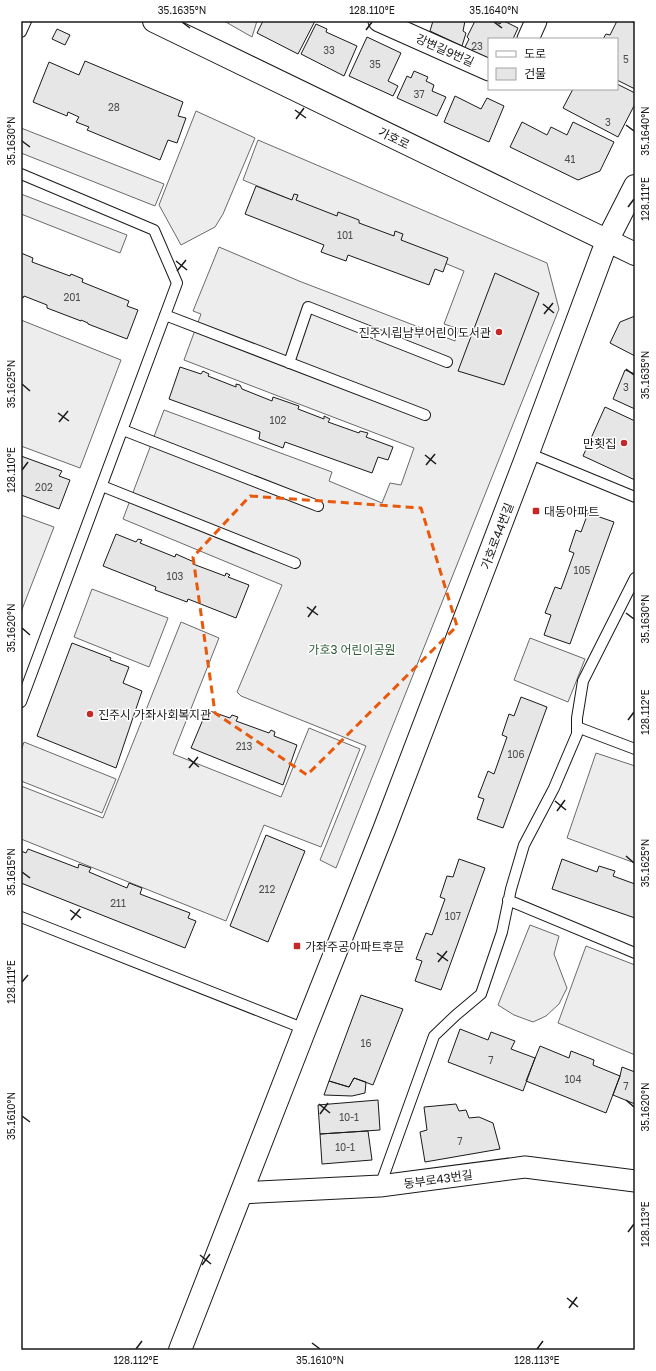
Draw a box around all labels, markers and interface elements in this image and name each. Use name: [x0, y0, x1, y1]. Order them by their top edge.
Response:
text: 35.1635°N: [158, 4, 206, 16]
text: 128.110°E: [349, 4, 395, 16]
text: 35.1640°N: [469, 4, 519, 16]
street label: 강변길9번길: [413, 30, 477, 70]
legend: [488, 38, 618, 90]
house number: 23: [471, 40, 483, 52]
house number: 33: [323, 44, 335, 56]
text: 도로: [524, 46, 546, 61]
house number: 5: [623, 53, 629, 65]
house number: 35: [369, 58, 381, 70]
text: 건물: [524, 66, 546, 81]
house number: 37: [413, 88, 425, 100]
house number: 28: [108, 101, 120, 113]
text: 35.1640°N: [639, 106, 651, 156]
text: 35.1630°N: [5, 116, 17, 166]
house number: 3: [605, 116, 611, 128]
street label: 가호로: [376, 124, 412, 152]
house number: 41: [565, 153, 576, 165]
text: 128.111°E: [639, 177, 651, 221]
house number: 101: [337, 229, 353, 241]
house number: 201: [64, 291, 81, 303]
place label: 진주시립남부어린이도서관: [359, 325, 491, 340]
marker: 진주시립남부어린이도서관: [494, 327, 504, 337]
text: 35.1635°N: [639, 351, 651, 399]
text: 35.1625°N: [5, 360, 17, 408]
house number: 3: [623, 381, 629, 393]
house number: 102: [270, 414, 287, 426]
place label: 만횟집: [583, 436, 616, 451]
marker: 만횟집: [619, 438, 629, 448]
text: 128.110°E: [5, 447, 17, 493]
house number: 202: [35, 481, 53, 493]
street label: 가호로44번길: [477, 501, 517, 571]
place label: 대동아파트: [544, 504, 599, 519]
marker: 대동아파트: [531, 506, 541, 516]
house number: 105: [574, 564, 591, 576]
house number: 103: [167, 570, 184, 582]
text: 35.1630°N: [639, 594, 651, 644]
text: 35.1620°N: [5, 603, 17, 653]
park label: 가호3 어린이공원: [308, 642, 396, 657]
text: 128.112°E: [639, 689, 651, 735]
place label: 진주시 가좌사회복지관: [98, 707, 211, 722]
marker: 진주시 가좌사회복지관: [85, 709, 95, 719]
house number: 213: [236, 740, 252, 752]
house number: 106: [507, 748, 525, 760]
text: 35.1625°N: [639, 839, 651, 887]
text: 35.1615°N: [5, 848, 17, 896]
house number: 212: [259, 883, 275, 895]
house number: 211: [110, 897, 126, 909]
house number: 107: [445, 910, 461, 922]
place label: 가좌주공아파트후문: [305, 939, 404, 954]
marker: 가좌주공아파트후문: [292, 941, 302, 951]
text: 128.111°E: [5, 960, 17, 1004]
house number: 16: [361, 1037, 371, 1049]
house number: 7: [488, 1054, 494, 1066]
house number: 104: [564, 1073, 582, 1085]
house number: 7: [623, 1080, 629, 1092]
text: 35.1620°N: [639, 1082, 651, 1132]
text: 35.1610°N: [5, 1092, 17, 1140]
house number: 10-1: [339, 1111, 359, 1123]
house number: 7: [457, 1135, 463, 1147]
house number: 10-1: [335, 1141, 355, 1153]
street label: 동부로43번길: [403, 1167, 473, 1191]
text: 128.113°E: [639, 1201, 651, 1247]
text: 128.112°E: [113, 1354, 159, 1366]
text: 35.1610°N: [296, 1354, 344, 1366]
text: 128.113°E: [514, 1354, 560, 1366]

